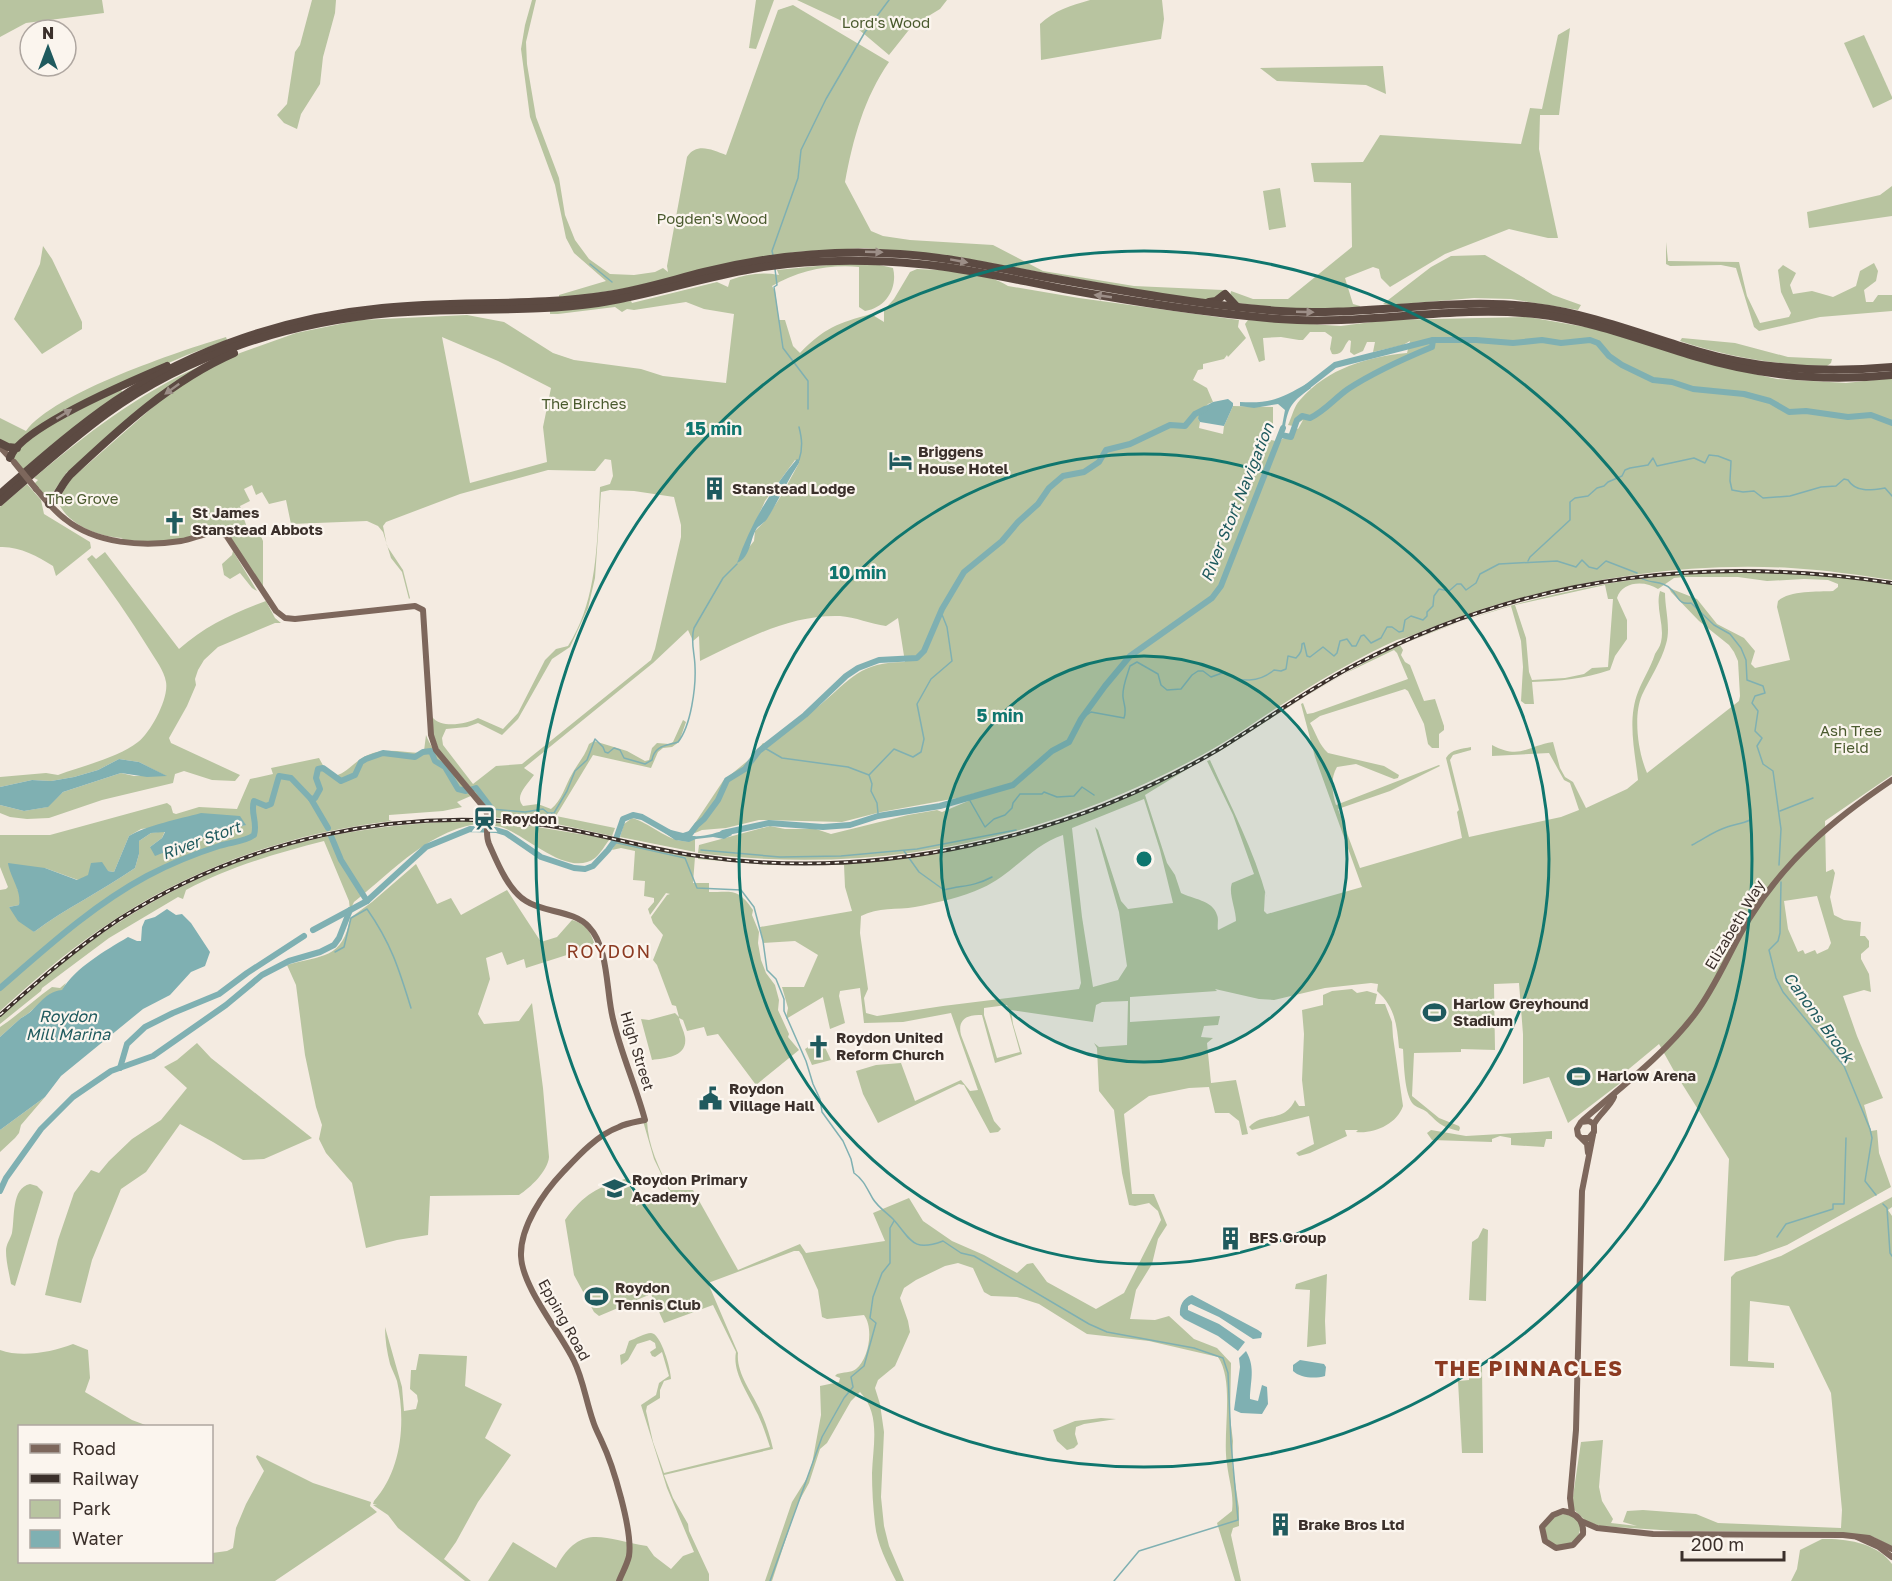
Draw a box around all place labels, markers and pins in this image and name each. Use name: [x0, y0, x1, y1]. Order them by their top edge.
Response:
place label: Briggens House Hotel: [918, 442, 1009, 477]
hotel icon: Briggens House Hotel: [887, 448, 913, 474]
building icon: Stanstead Lodge: [701, 476, 727, 502]
place label: Stanstead Lodge: [732, 479, 856, 497]
place label: St James Stanstead Abbots: [192, 503, 323, 538]
church icon: St James Stanstead Abbots: [161, 509, 187, 535]
station icon: Roydon: [471, 806, 497, 832]
place label: Roydon: [502, 809, 557, 827]
centre of rings: [1134, 849, 1154, 869]
place label: Harlow Greyhound Stadium: [1453, 994, 1589, 1029]
sports icon: Harlow Greyhound Stadium: [1422, 1000, 1448, 1026]
place label: Roydon United Reform Church: [836, 1028, 944, 1063]
church icon: Roydon United Reform Church: [805, 1034, 831, 1060]
sports icon: Harlow Arena: [1566, 1063, 1592, 1089]
place label: Harlow Arena: [1597, 1066, 1696, 1084]
place label: Roydon Village Hall: [729, 1079, 815, 1114]
public building icon: Roydon Village Hall: [698, 1085, 724, 1111]
place label: Roydon Primary Academy: [632, 1170, 748, 1205]
school or university icon: Roydon Primary Academy: [601, 1176, 627, 1202]
building icon: BFS Group: [1218, 1225, 1244, 1251]
place label: BFS Group: [1249, 1228, 1326, 1246]
place label: Roydon Tennis Club: [615, 1278, 701, 1313]
sports icon: Roydon Tennis Club: [584, 1284, 610, 1310]
building icon: Brake Bros Ltd: [1267, 1512, 1293, 1538]
place label: Brake Bros Ltd: [1298, 1515, 1405, 1533]

